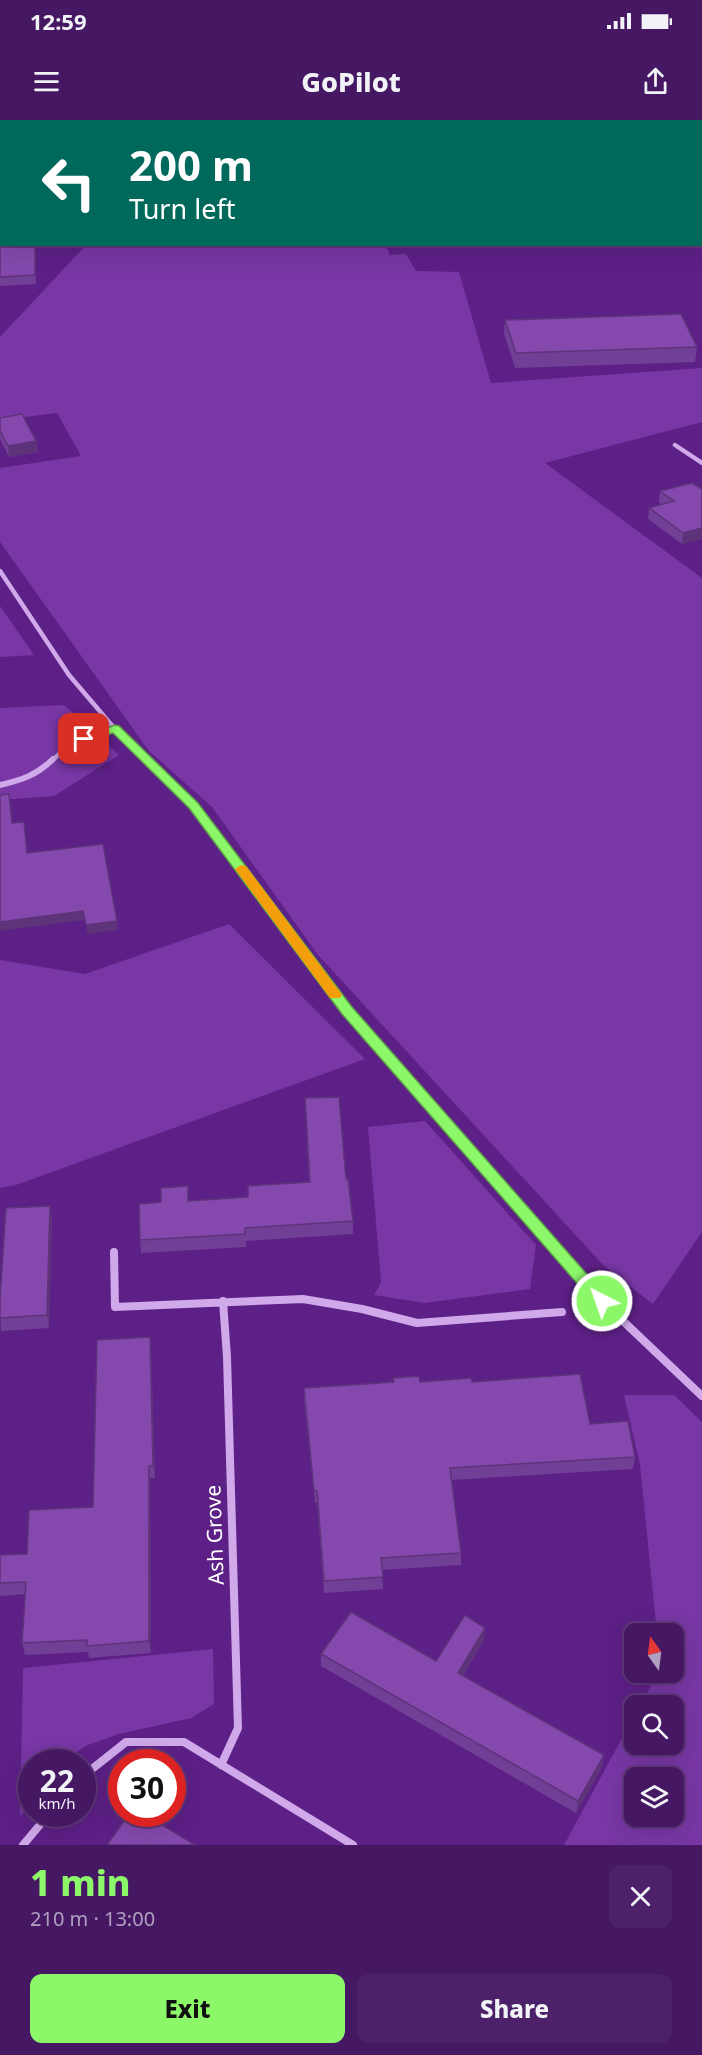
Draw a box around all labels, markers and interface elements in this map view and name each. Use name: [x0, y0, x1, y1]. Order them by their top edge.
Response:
text: 12:59: [30, 6, 87, 36]
text: GoPilot: [301, 63, 401, 100]
icon: menu: [30, 65, 63, 98]
icon: share: [639, 65, 672, 98]
text: 200 m: [129, 136, 253, 193]
icon: left: [30, 144, 108, 222]
text: Turn left: [129, 190, 235, 227]
pin: [58, 713, 109, 764]
icon: arrive: [67, 722, 100, 755]
position arrow: [570, 1269, 634, 1333]
street label: Ash Grove: [198, 1484, 230, 1586]
north arrow: [624, 1623, 684, 1683]
map controls: [624, 1623, 684, 1827]
button: search: [624, 1695, 684, 1755]
speed limit sign: 30: [108, 1749, 186, 1827]
text: 22: [40, 1760, 74, 1801]
button: layers: [624, 1767, 684, 1827]
text: km/h: [39, 1793, 75, 1813]
text: 1 min: [30, 1858, 131, 1907]
button: close: [609, 1865, 672, 1928]
text: 210 m · 13:00: [30, 1905, 155, 1932]
button: Exit: [30, 1974, 345, 2043]
button: Share: [357, 1974, 672, 2043]

